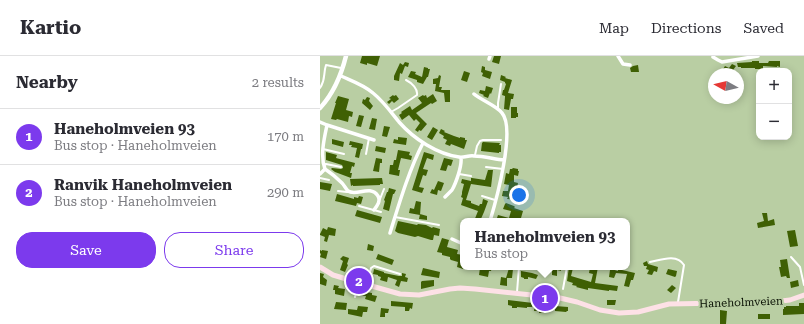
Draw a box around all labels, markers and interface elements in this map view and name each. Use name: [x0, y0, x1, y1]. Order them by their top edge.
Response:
text: Kartio: [20, 16, 81, 39]
text: Map: [599, 20, 629, 36]
text: Directions: [651, 20, 721, 36]
text: Saved: [743, 20, 784, 36]
north arrow: [708, 68, 744, 104]
map controls: [756, 68, 792, 140]
button: +: [756, 68, 792, 104]
text: Nearby: [16, 72, 78, 92]
text: 2 results: [252, 75, 304, 90]
button: −: [756, 104, 792, 140]
text: Haneholmveien 93: [54, 120, 195, 138]
text: 1: [25, 129, 33, 144]
text: 170 m: [267, 129, 304, 144]
text: Bus stop · Haneholmveien: [54, 138, 217, 153]
text: Ranvik Haneholmveien: [54, 176, 232, 194]
text: 2: [25, 185, 33, 200]
text: 290 m: [267, 185, 304, 200]
your location: [509, 185, 529, 205]
text: Bus stop · Haneholmveien: [54, 194, 217, 209]
popup: [460, 218, 630, 270]
text: Haneholmveien 93: [475, 228, 615, 246]
button: Save: [16, 232, 156, 268]
button: Share: [164, 232, 304, 268]
text: Bus stop: [475, 246, 528, 261]
pin: 2: [346, 266, 372, 296]
pin: 1: [532, 283, 558, 313]
street label: Haneholmveien: [699, 295, 783, 310]

